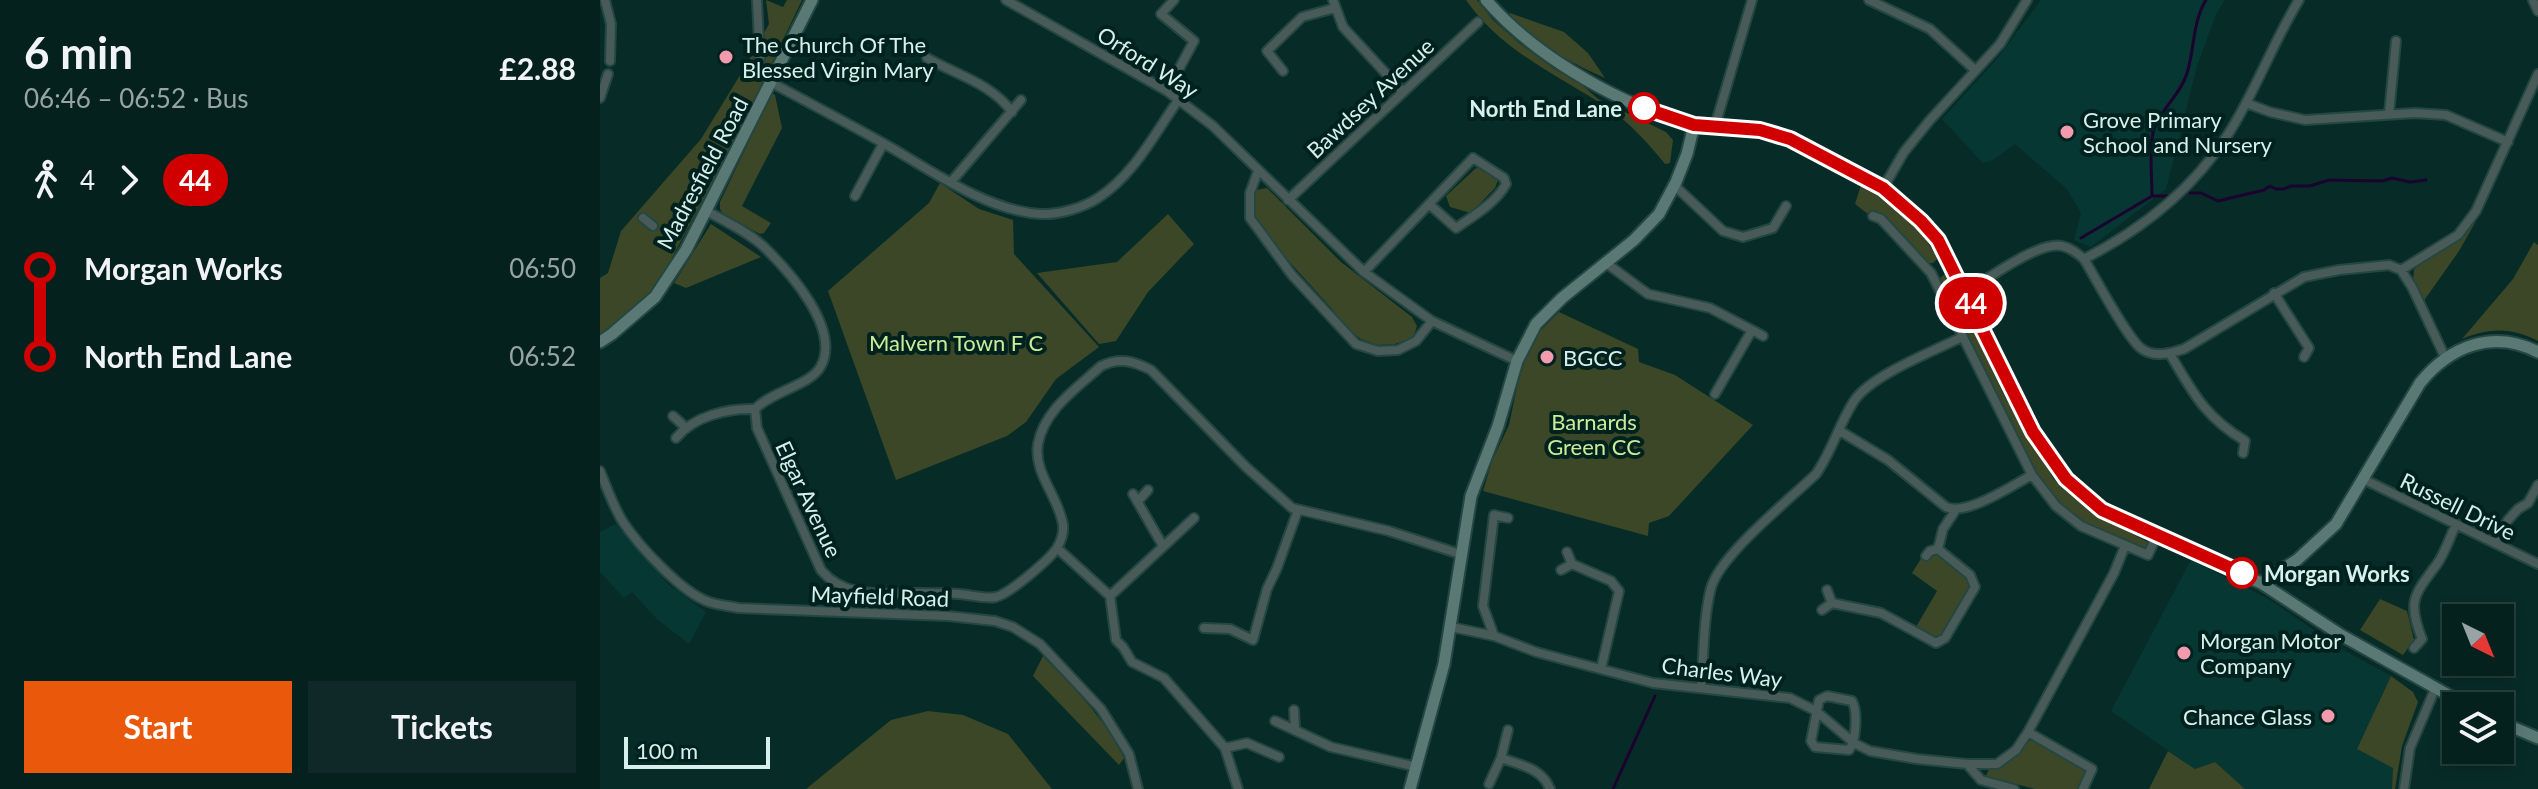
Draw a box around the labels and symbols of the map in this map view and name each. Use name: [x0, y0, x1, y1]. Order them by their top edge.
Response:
street label: Orford Way: [1093, 20, 1204, 104]
place label: The Church Of The Blessed Virgin Mary: [742, 31, 934, 83]
street label: Bawdsey Avenue: [1301, 32, 1439, 164]
marker: The Church Of The Blessed Virgin Mary: [717, 48, 735, 66]
street label: Madresfield Road: [651, 92, 753, 254]
marker: North End Lane: [1629, 93, 1659, 123]
place label: North End Lane: [1469, 95, 1622, 122]
place label: Grove Primary School and Nursery: [2083, 106, 2273, 158]
marker: Grove Primary School and Nursery: [2058, 123, 2076, 141]
line badge: 44: [1935, 277, 2007, 329]
park label: Malvern Town F C: [869, 329, 1043, 356]
place label: BGCC: [1563, 344, 1623, 371]
marker: BGCC: [1538, 348, 1556, 366]
park label: Barnards Green CC: [1547, 408, 1641, 460]
street label: Elgar Avenue: [770, 436, 848, 562]
street label: Russell Drive: [2396, 467, 2520, 545]
marker: Morgan Works: [2227, 558, 2257, 588]
place label: Morgan Works: [2264, 560, 2410, 587]
street label: Mayfield Road: [810, 580, 950, 612]
north arrow: [2442, 604, 2514, 676]
place label: Morgan Motor Company: [2200, 627, 2341, 679]
marker: Morgan Motor Company: [2175, 644, 2193, 662]
street label: Charles Way: [1660, 651, 1784, 693]
place label: Chance Glass: [2183, 703, 2312, 730]
marker: Chance Glass: [2319, 707, 2337, 725]
scale bar: [624, 733, 770, 769]

